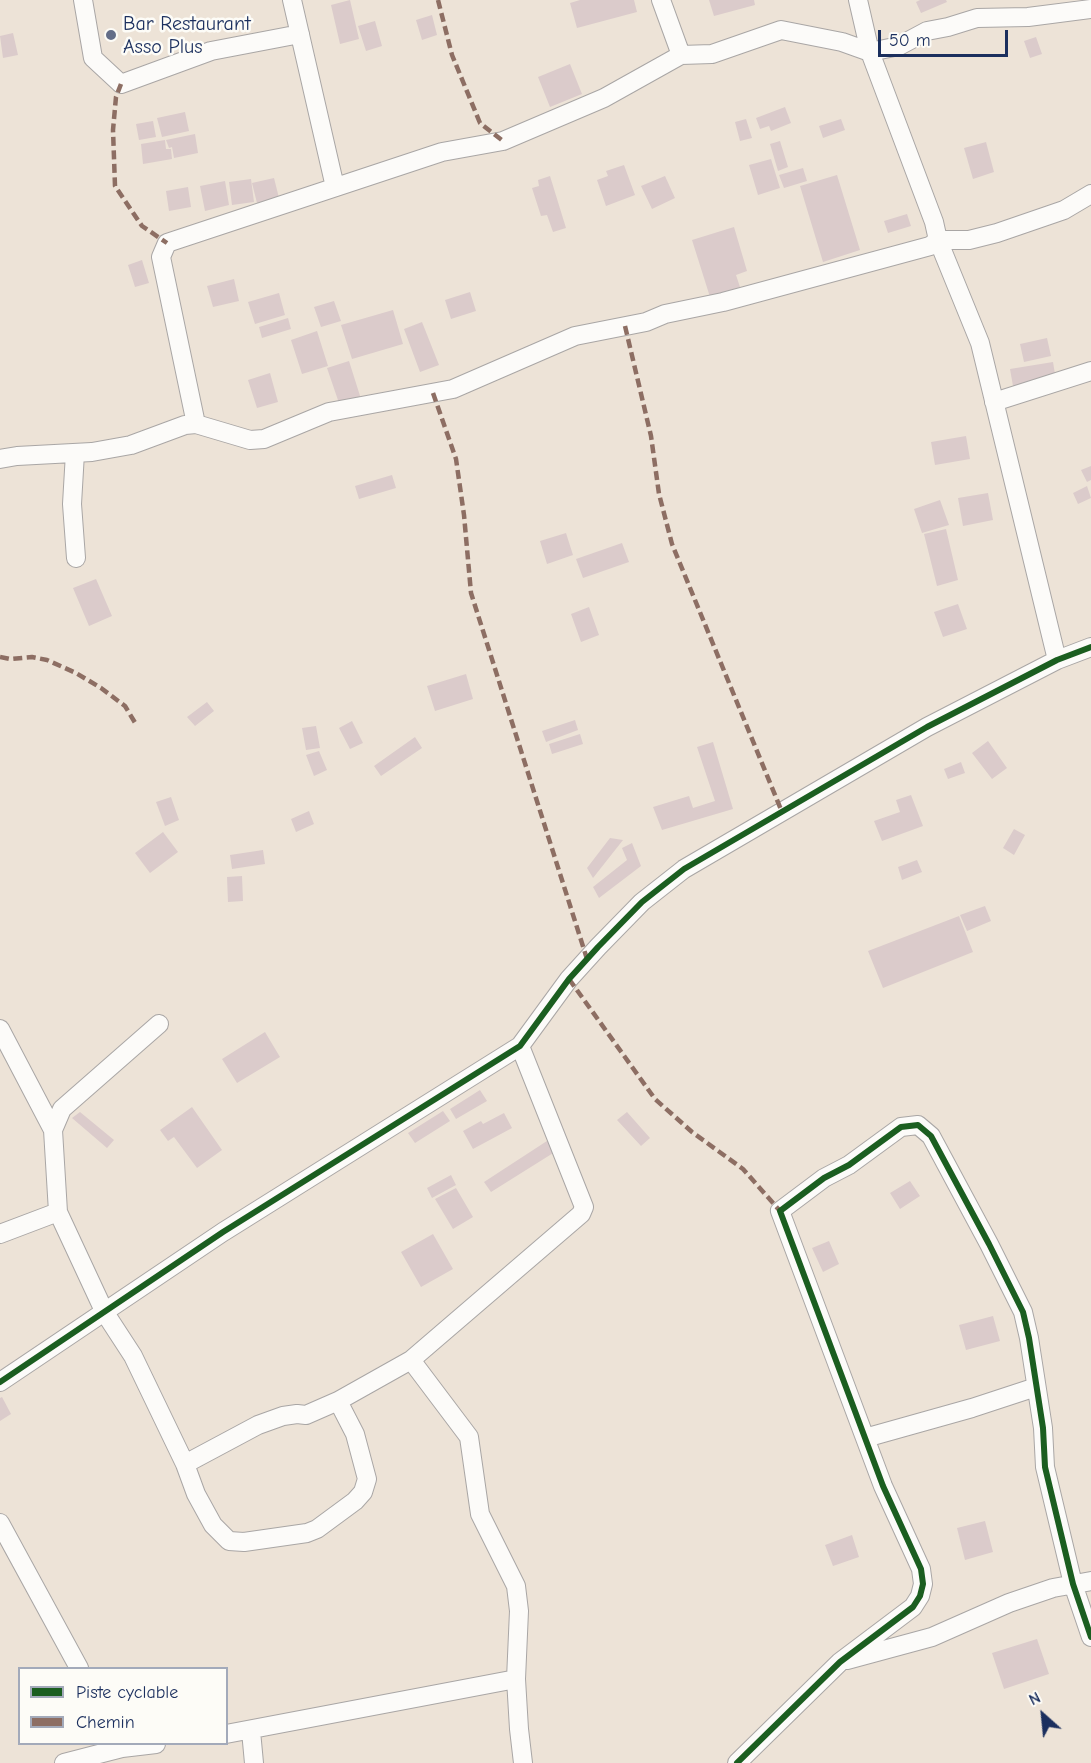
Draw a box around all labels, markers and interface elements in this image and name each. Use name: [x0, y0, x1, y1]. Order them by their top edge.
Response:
place label: Bar Restaurant Asso Plus: [123, 12, 251, 59]
scale bar: [881, 18, 1012, 56]
marker: Bar Restaurant Asso Plus: [104, 28, 118, 42]
text: 50 m: [889, 30, 931, 51]
legend: [18, 1667, 228, 1745]
text: Piste cyclable: [76, 1682, 178, 1703]
north arrow: [1013, 1685, 1073, 1745]
text: N: [1026, 1689, 1044, 1709]
text: Chemin: [76, 1712, 135, 1733]

